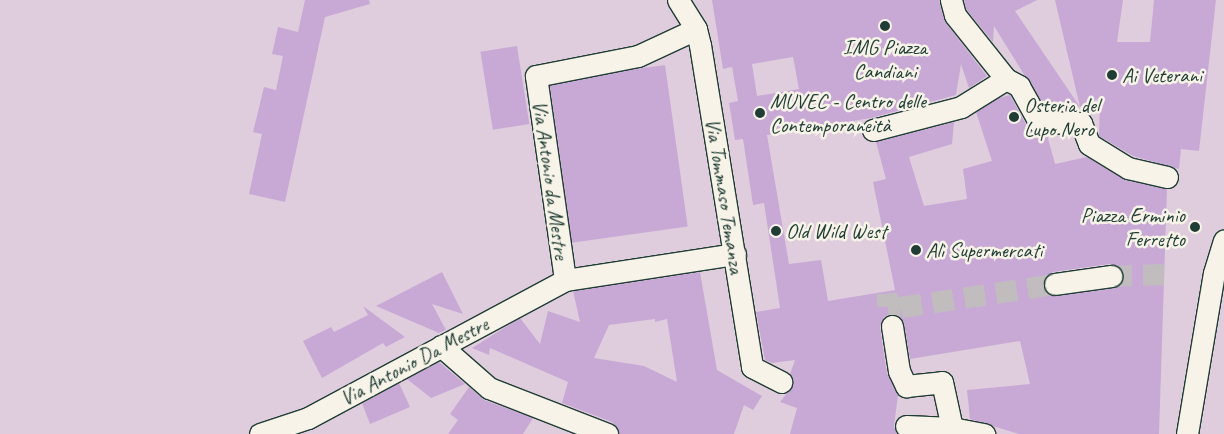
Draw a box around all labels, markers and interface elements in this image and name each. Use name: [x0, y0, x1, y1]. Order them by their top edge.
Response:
marker: IMG Piazza Candiani: [879, 20, 891, 32]
place label: IMG Piazza Candiani: [843, 34, 927, 84]
place label: Ai Veterani: [1122, 62, 1201, 88]
marker: Ai Veterani: [1106, 69, 1118, 81]
place label: MUVEC - Centro delle Contemporaneità: [770, 88, 926, 138]
place label: Osteria del Lupo Nero: [1024, 92, 1099, 142]
street label: Via Antonio da Mestre: [527, 99, 575, 261]
marker: MUVEC - Centro delle Contemporaneità: [754, 107, 766, 119]
marker: Osteria del Lupo Nero: [1008, 111, 1020, 123]
street label: Via Tommaso Temanza: [700, 118, 750, 274]
place label: Piazza Erminio Ferretto: [1080, 202, 1185, 252]
place label: Old Wild West: [786, 218, 887, 244]
marker: Piazza Erminio Ferretto: [1189, 221, 1201, 233]
marker: Old Wild West: [770, 225, 782, 237]
place label: Alì Supermercati: [926, 237, 1043, 263]
marker: Alì Supermercati: [910, 244, 922, 256]
street label: Via Antonio Da Mestre: [335, 311, 493, 411]

